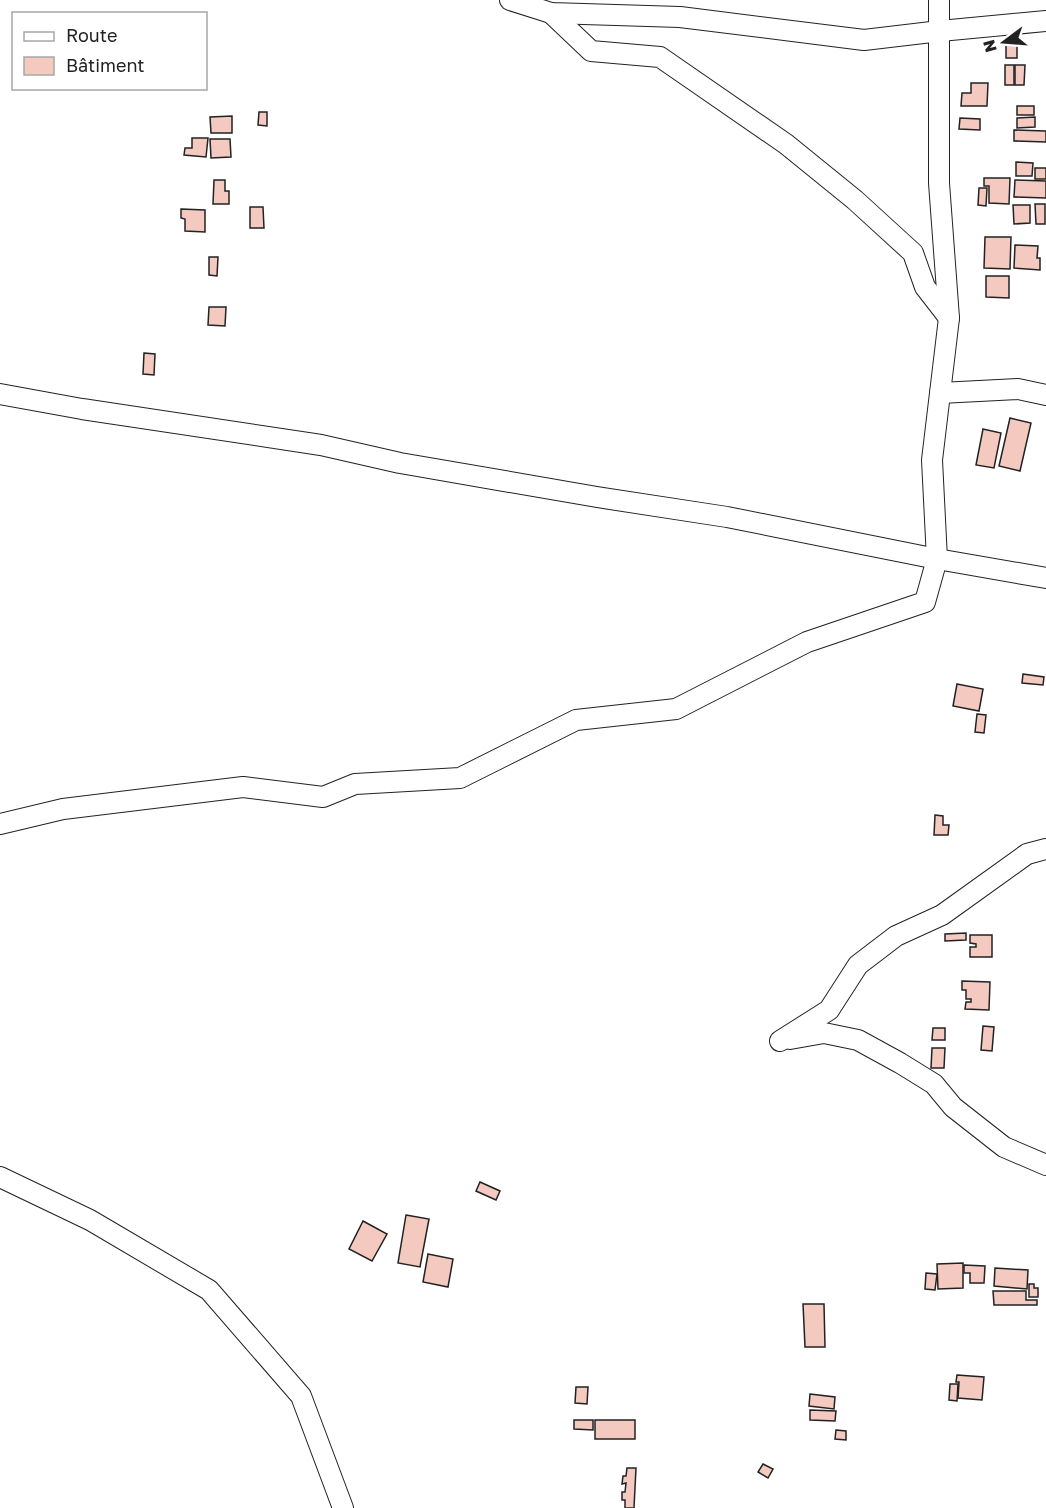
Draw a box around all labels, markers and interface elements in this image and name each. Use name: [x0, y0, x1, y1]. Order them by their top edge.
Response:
legend: [12, 12, 207, 90]
north arrow: [974, 12, 1034, 72]
text: Route: [66, 24, 117, 46]
text: N: [978, 38, 1001, 55]
text: Bâtiment: [66, 54, 145, 76]

